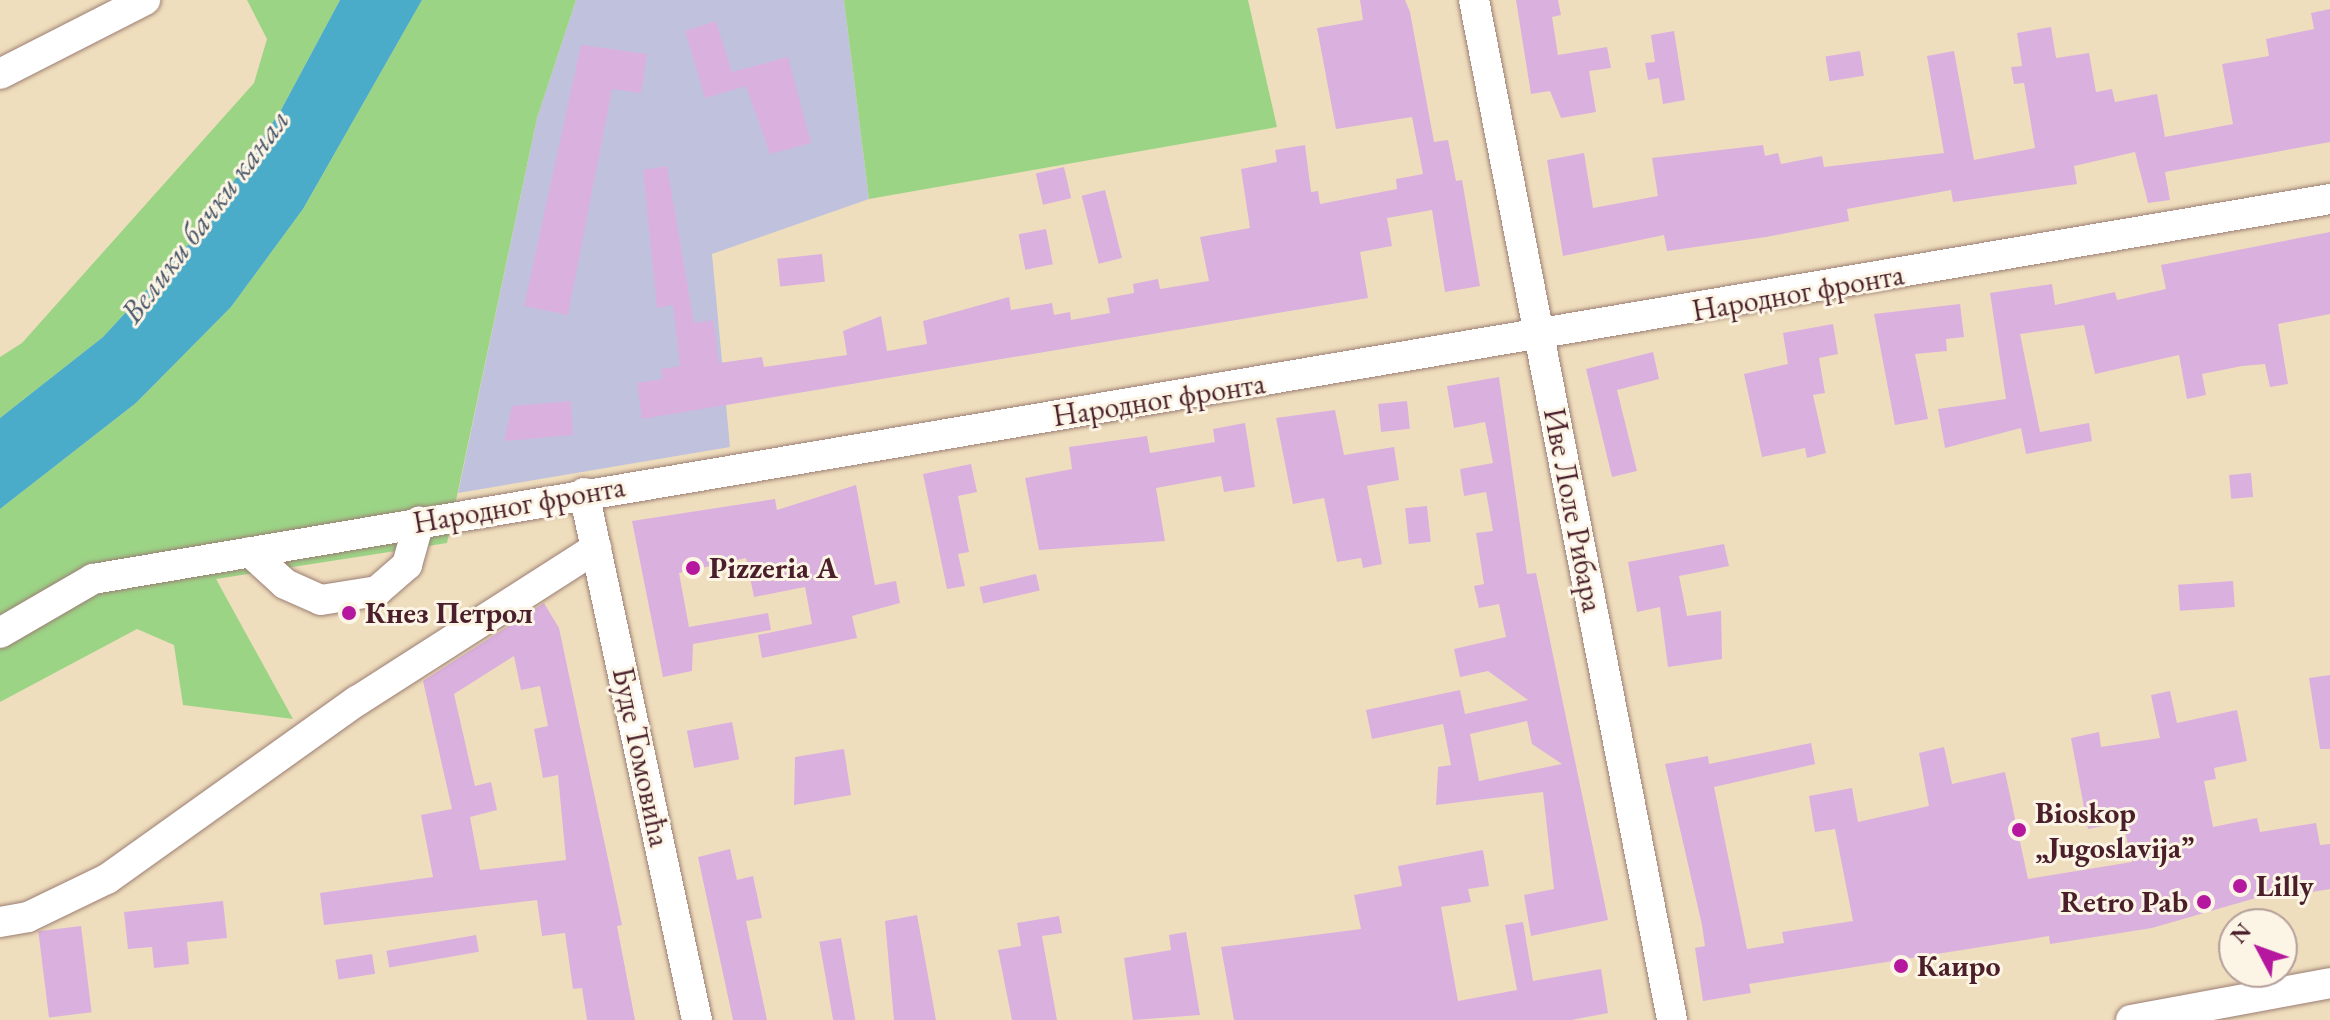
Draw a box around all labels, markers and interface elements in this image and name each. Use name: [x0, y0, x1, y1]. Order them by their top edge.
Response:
water label: Велики бачки канал: [112, 102, 298, 330]
street label: Народног фронта: [1689, 257, 1907, 329]
street label: Народног фронта: [1050, 365, 1268, 435]
street label: Иве Лоле Рибара: [1536, 405, 1610, 615]
street label: Народног фронта: [410, 469, 628, 541]
place label: Pizzeria A: [709, 550, 838, 586]
marker: Pizzeria A: [684, 559, 702, 577]
place label: Кнез Петрол: [365, 595, 533, 631]
marker: Кнез Петрол: [340, 604, 358, 622]
street label: Буде Томовића: [604, 664, 678, 850]
place label: Bioskop „Jugoslavija”: [2035, 795, 2194, 866]
marker: Bioskop „Jugoslavija”: [2010, 821, 2028, 839]
place label: Lilly: [2256, 868, 2314, 904]
marker: Lilly: [2231, 877, 2249, 895]
place label: Retro Pab: [2060, 884, 2188, 920]
marker: Retro Pab: [2195, 893, 2213, 911]
north arrow: [2218, 908, 2298, 988]
text: N: [2224, 917, 2258, 949]
place label: Каиро: [1917, 948, 2000, 984]
marker: Каиро: [1892, 957, 1910, 975]

